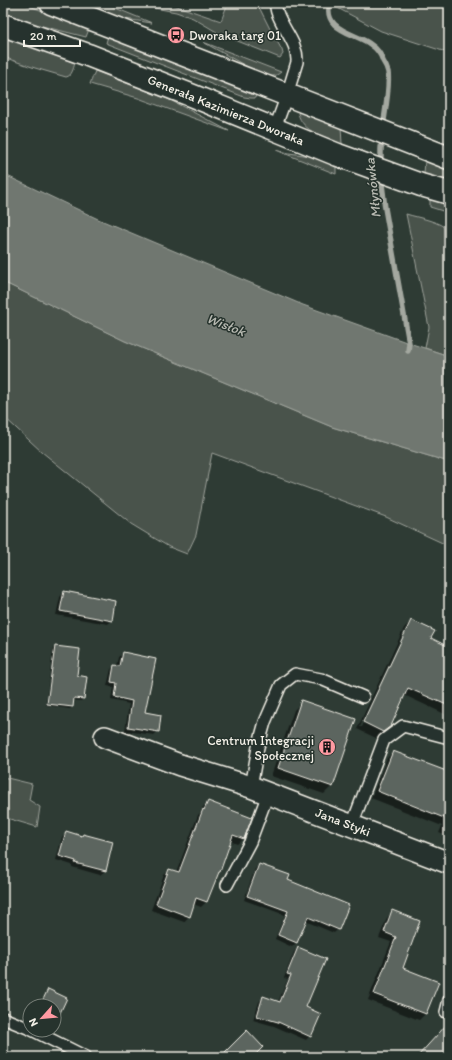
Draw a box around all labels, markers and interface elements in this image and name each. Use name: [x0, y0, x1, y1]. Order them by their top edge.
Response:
scale bar: [24, 22, 80, 48]
bus stop icon: Dworaka targ 01: [166, 25, 186, 45]
place label: Dworaka targ 01: [189, 28, 281, 43]
text: 20 m: [30, 29, 57, 43]
street label: Generała Kazimierza Dworaka: [145, 72, 307, 148]
water label: Młynówka: [361, 156, 385, 219]
water label: Wisłok: [204, 310, 249, 341]
place label: Centrum Integracji Społecznej: [207, 733, 314, 763]
building icon: Centrum Integracji Społecznej: [317, 737, 337, 757]
street label: Jana Styki: [313, 805, 373, 839]
north arrow: [22, 998, 62, 1038]
text: N: [26, 1016, 41, 1029]

